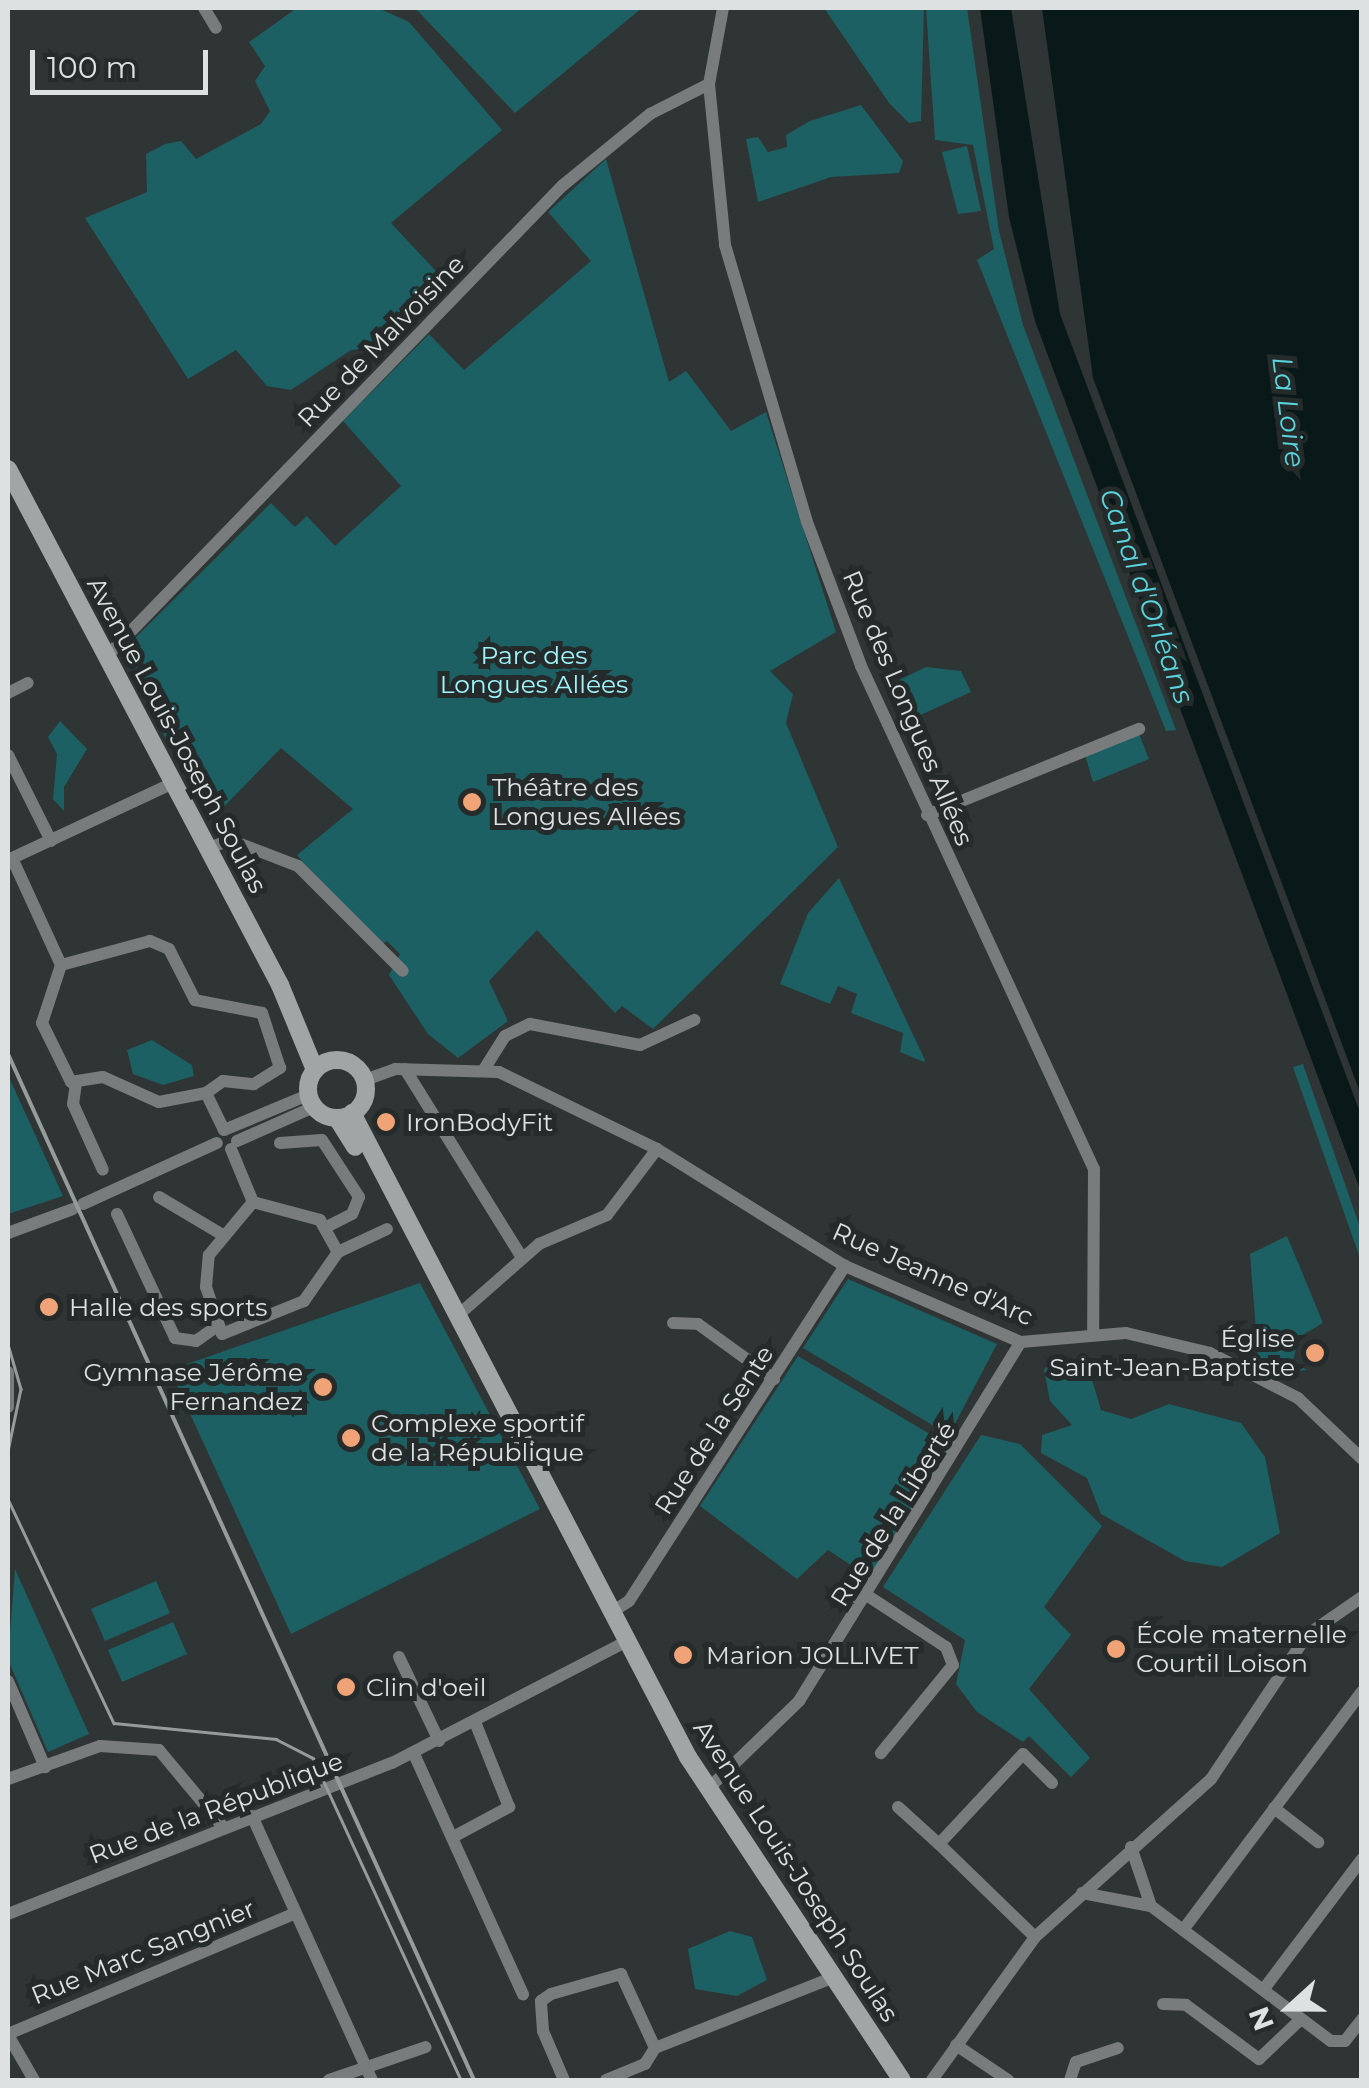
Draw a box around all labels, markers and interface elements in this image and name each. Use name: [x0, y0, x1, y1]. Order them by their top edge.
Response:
scale bar: [35, 30, 212, 92]
text: 100 m: [47, 49, 137, 86]
street label: Rue de Malvoisine: [291, 249, 471, 433]
water label: La Loire: [1266, 354, 1312, 470]
water label: Canal d'Orléans: [1092, 484, 1202, 708]
street label: Rue des Longues Allées: [836, 566, 980, 850]
street label: Avenue Louis-Joseph Soulas: [81, 572, 273, 898]
park label: Parc des Longues Allées: [440, 641, 628, 700]
place label: Théâtre des Longues Allées: [492, 773, 681, 832]
marker: Théâtre des Longues Allées: [461, 791, 483, 813]
place label: IronBodyFit: [406, 1107, 553, 1137]
marker: IronBodyFit: [375, 1111, 397, 1133]
street label: Rue Jeanne d'Arc: [828, 1216, 1038, 1332]
place label: Halle des sports: [69, 1292, 268, 1322]
marker: Halle des sports: [38, 1296, 60, 1318]
place label: Église Saint-Jean-Baptiste: [1049, 1324, 1295, 1383]
street label: Rue de la Sente: [648, 1340, 780, 1520]
marker: Église Saint-Jean-Baptiste: [1304, 1342, 1326, 1364]
place label: Gymnase Jérôme Fernandez: [83, 1358, 303, 1417]
marker: Gymnase Jérôme Fernandez: [312, 1376, 334, 1398]
place label: Complexe sportif de la République: [371, 1409, 584, 1468]
street label: Rue de la Liberté: [824, 1416, 962, 1612]
marker: Complexe sportif de la République: [340, 1427, 362, 1449]
place label: École maternelle Courtil Loison: [1136, 1620, 1347, 1679]
marker: École maternelle Courtil Loison: [1105, 1638, 1127, 1660]
place label: Marion JOLLIVET: [706, 1640, 919, 1670]
marker: Marion JOLLIVET: [670, 1642, 696, 1668]
place label: Clin d'oeil: [366, 1672, 486, 1702]
marker: Clin d'oeil: [335, 1676, 357, 1698]
street label: Avenue Louis-Joseph Soulas: [687, 1715, 905, 2027]
street label: Rue de la République: [85, 1746, 347, 1870]
street label: Rue Marc Sangnier: [27, 1893, 259, 2011]
north arrow: [1239, 1958, 1339, 2058]
text: N: [1241, 2002, 1281, 2035]

